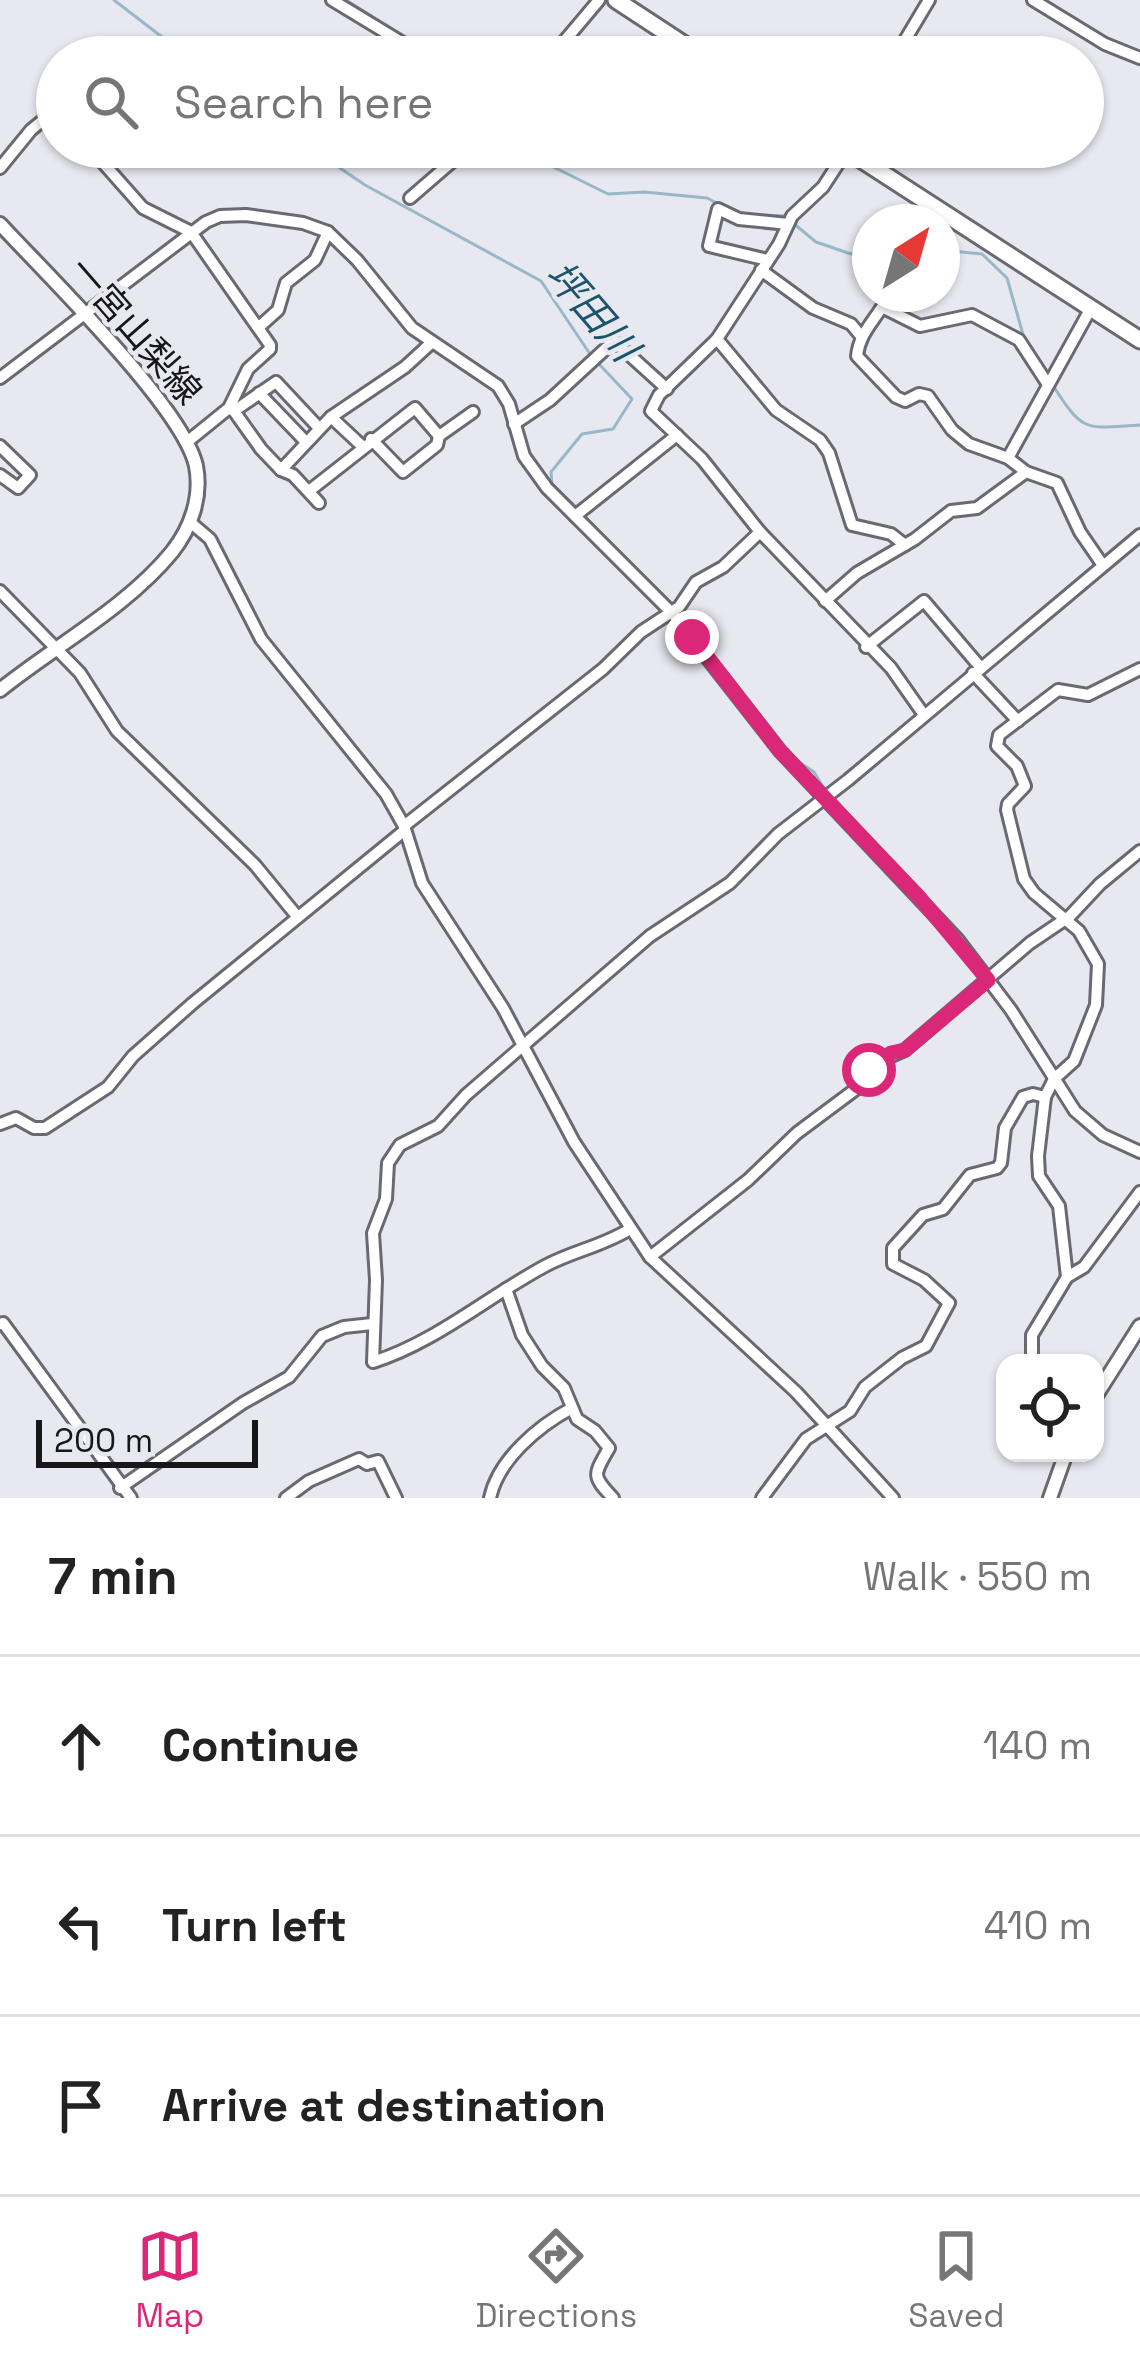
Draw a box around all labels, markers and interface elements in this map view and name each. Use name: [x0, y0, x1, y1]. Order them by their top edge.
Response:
search box: [36, 36, 1104, 168]
icon: search: [78, 69, 144, 135]
text: Search here: [174, 74, 433, 131]
north arrow: [852, 204, 960, 312]
street label: 一宮山梨線: [59, 248, 211, 414]
water label: 坪田川: [535, 251, 651, 374]
route end: [665, 610, 719, 664]
route start: [842, 1043, 896, 1097]
map controls: [996, 1354, 1104, 1462]
button: locate: [996, 1354, 1104, 1462]
scale bar: [36, 1414, 258, 1467]
text: 200 m: [54, 1420, 153, 1462]
text: 7 min: [48, 1544, 178, 1609]
text: Walk · 550 m: [863, 1552, 1092, 1601]
icon: ahead: [48, 1713, 114, 1779]
text: Continue: [162, 1717, 359, 1774]
text: 140 m: [983, 1721, 1092, 1770]
icon: left: [48, 1893, 114, 1959]
text: Turn left: [162, 1897, 347, 1954]
text: 410 m: [984, 1901, 1092, 1950]
icon: arrive: [48, 2073, 114, 2139]
text: Arrive at destination: [162, 2077, 606, 2134]
tab: Map: [136, 2223, 204, 2337]
tab: Directions: [475, 2223, 637, 2337]
tab: Saved: [908, 2223, 1004, 2337]

